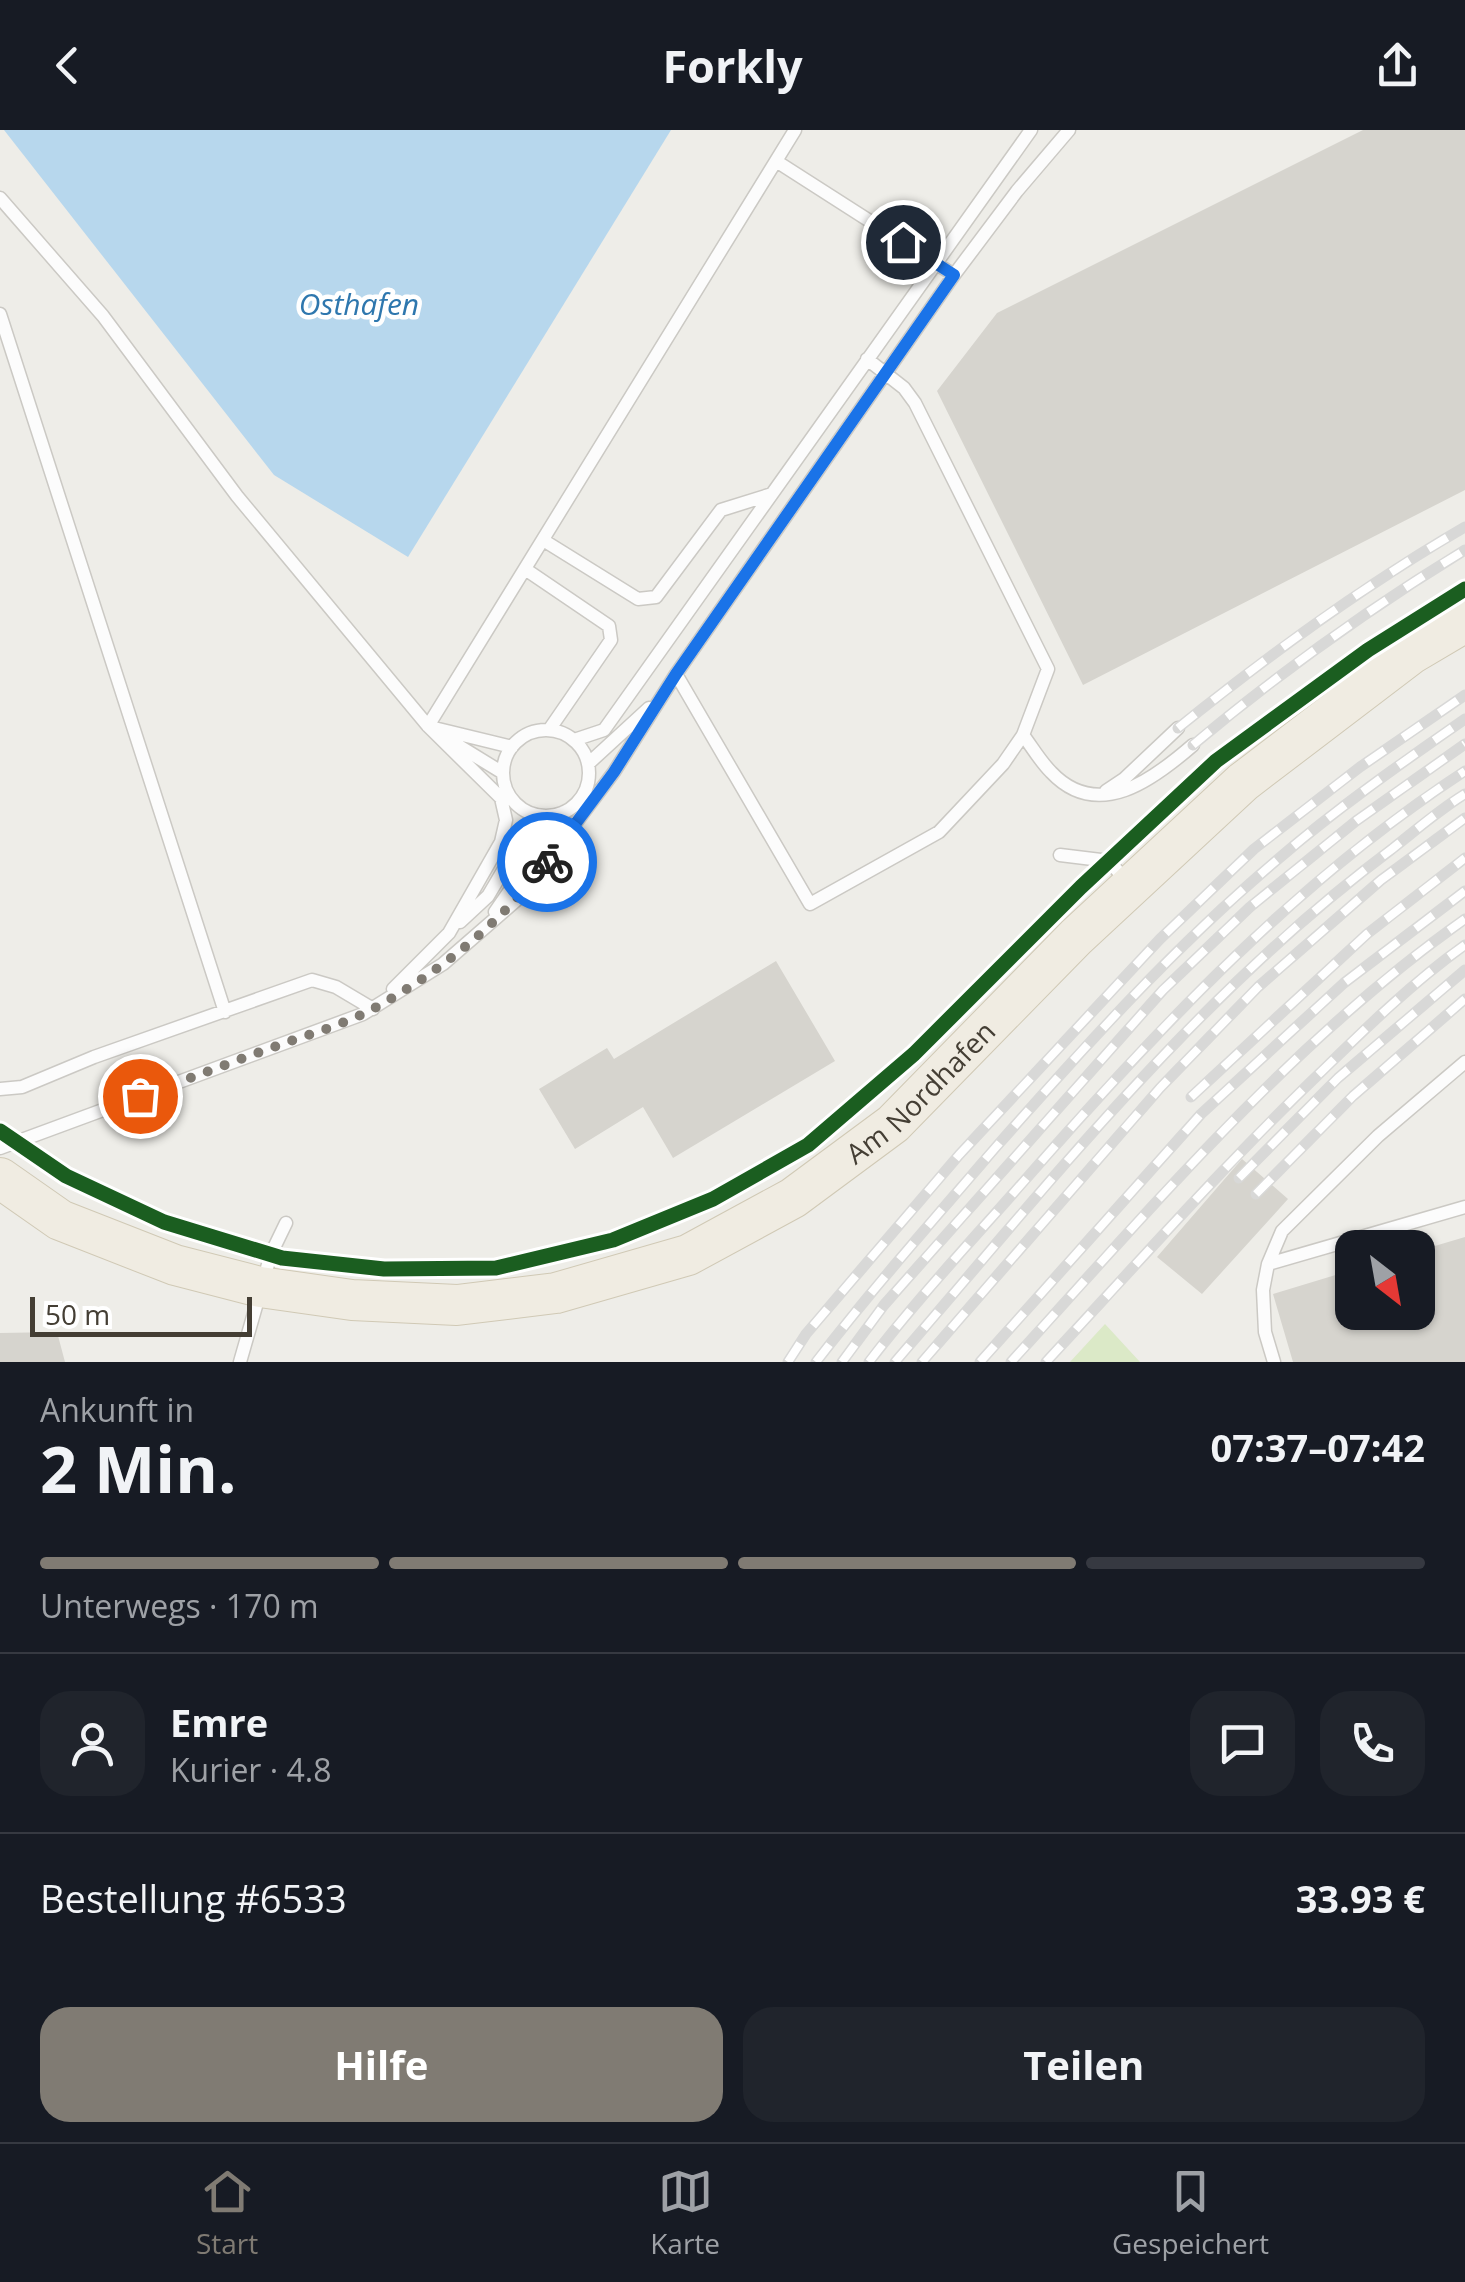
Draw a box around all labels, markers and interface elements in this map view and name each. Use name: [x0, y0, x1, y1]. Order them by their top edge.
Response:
text: Forkly: [662, 35, 803, 96]
icon: back: [40, 38, 95, 93]
icon: share: [1370, 38, 1425, 93]
pin: [861, 200, 946, 285]
icon: home: [876, 215, 931, 270]
water label: Osthafen: [299, 283, 419, 324]
courier: [497, 812, 597, 912]
icon: bike: [520, 835, 575, 890]
street label: Am Nordhafen: [838, 1012, 1003, 1172]
pin: [98, 1054, 183, 1139]
icon: bag: [113, 1069, 168, 1124]
north arrow: [1335, 1230, 1435, 1330]
map controls: [1335, 1230, 1435, 1330]
scale bar: [30, 1292, 252, 1336]
text: 50 m: [45, 1295, 110, 1333]
text: Ankunft in: [40, 1388, 194, 1431]
text: 07:37–07:42: [1211, 1421, 1425, 1473]
text: 2 Min.: [40, 1424, 236, 1512]
text: Unterwegs · 170 m: [40, 1584, 319, 1627]
button: person: [40, 1691, 145, 1796]
button: chat: [1190, 1691, 1295, 1796]
button: phone: [1320, 1691, 1425, 1796]
text: Emre: [170, 1696, 268, 1748]
text: Kurier · 4.8: [170, 1748, 331, 1791]
text: Bestellung #6533: [40, 1872, 347, 1924]
text: 33.93 €: [1296, 1872, 1425, 1924]
button: Hilfe: [40, 2007, 723, 2122]
button: Teilen: [743, 2007, 1425, 2122]
tab: Start: [196, 2164, 258, 2262]
tab: Karte: [650, 2164, 720, 2262]
tab: Gespeichert: [1112, 2164, 1269, 2262]

